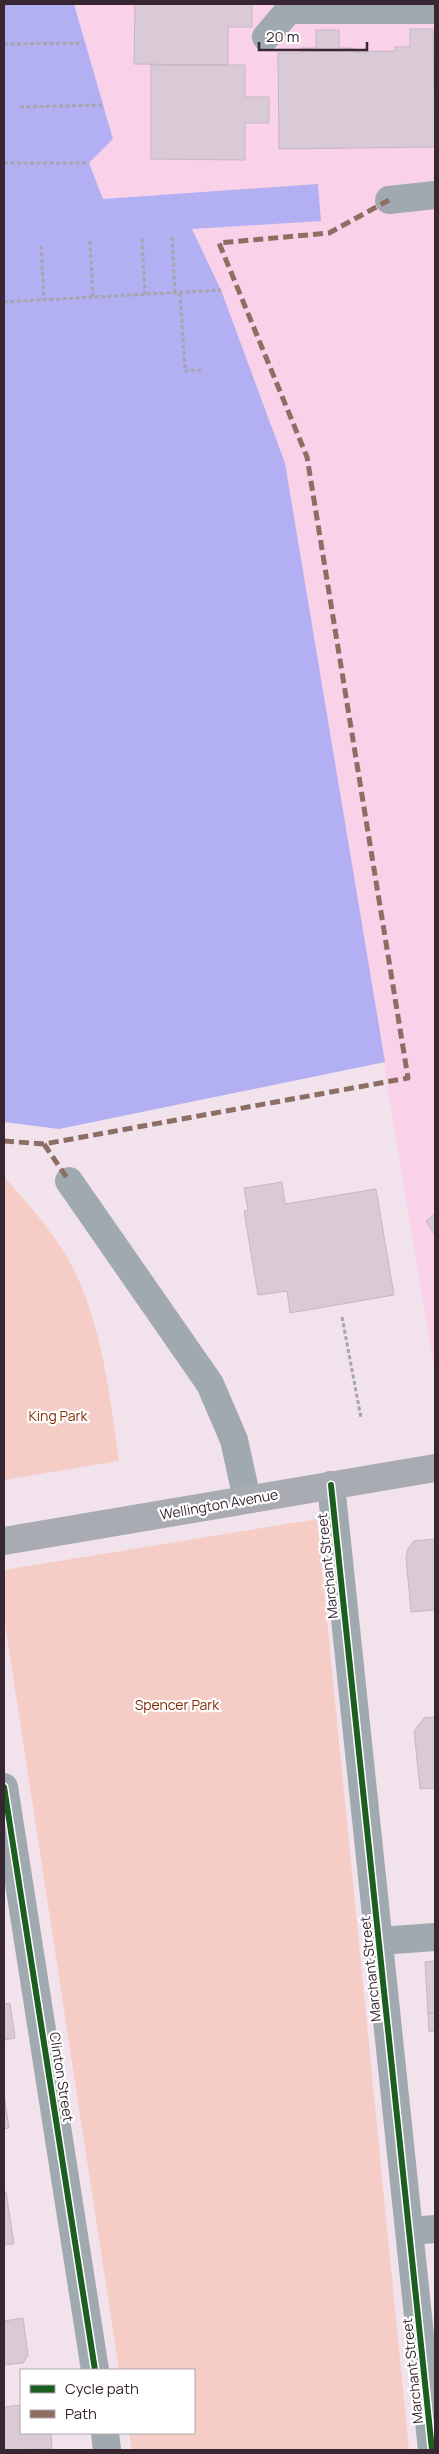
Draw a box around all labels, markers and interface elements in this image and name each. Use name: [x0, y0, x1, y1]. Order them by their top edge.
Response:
scale bar: [259, 20, 366, 52]
text: 20 m: [266, 26, 299, 47]
park label: King Park: [29, 1406, 88, 1425]
street label: Wellington Avenue: [159, 1484, 279, 1524]
street label: Marchant Street: [312, 1512, 342, 1620]
park label: Spencer Park: [135, 1695, 220, 1714]
street label: Marchant Street: [355, 1915, 385, 2023]
street label: Clinton Street: [46, 2031, 79, 2124]
street label: Marchant Street: [397, 2317, 427, 2425]
legend: [20, 2369, 195, 2434]
text: Cycle path: [65, 2378, 139, 2399]
text: Path: [65, 2403, 97, 2424]

